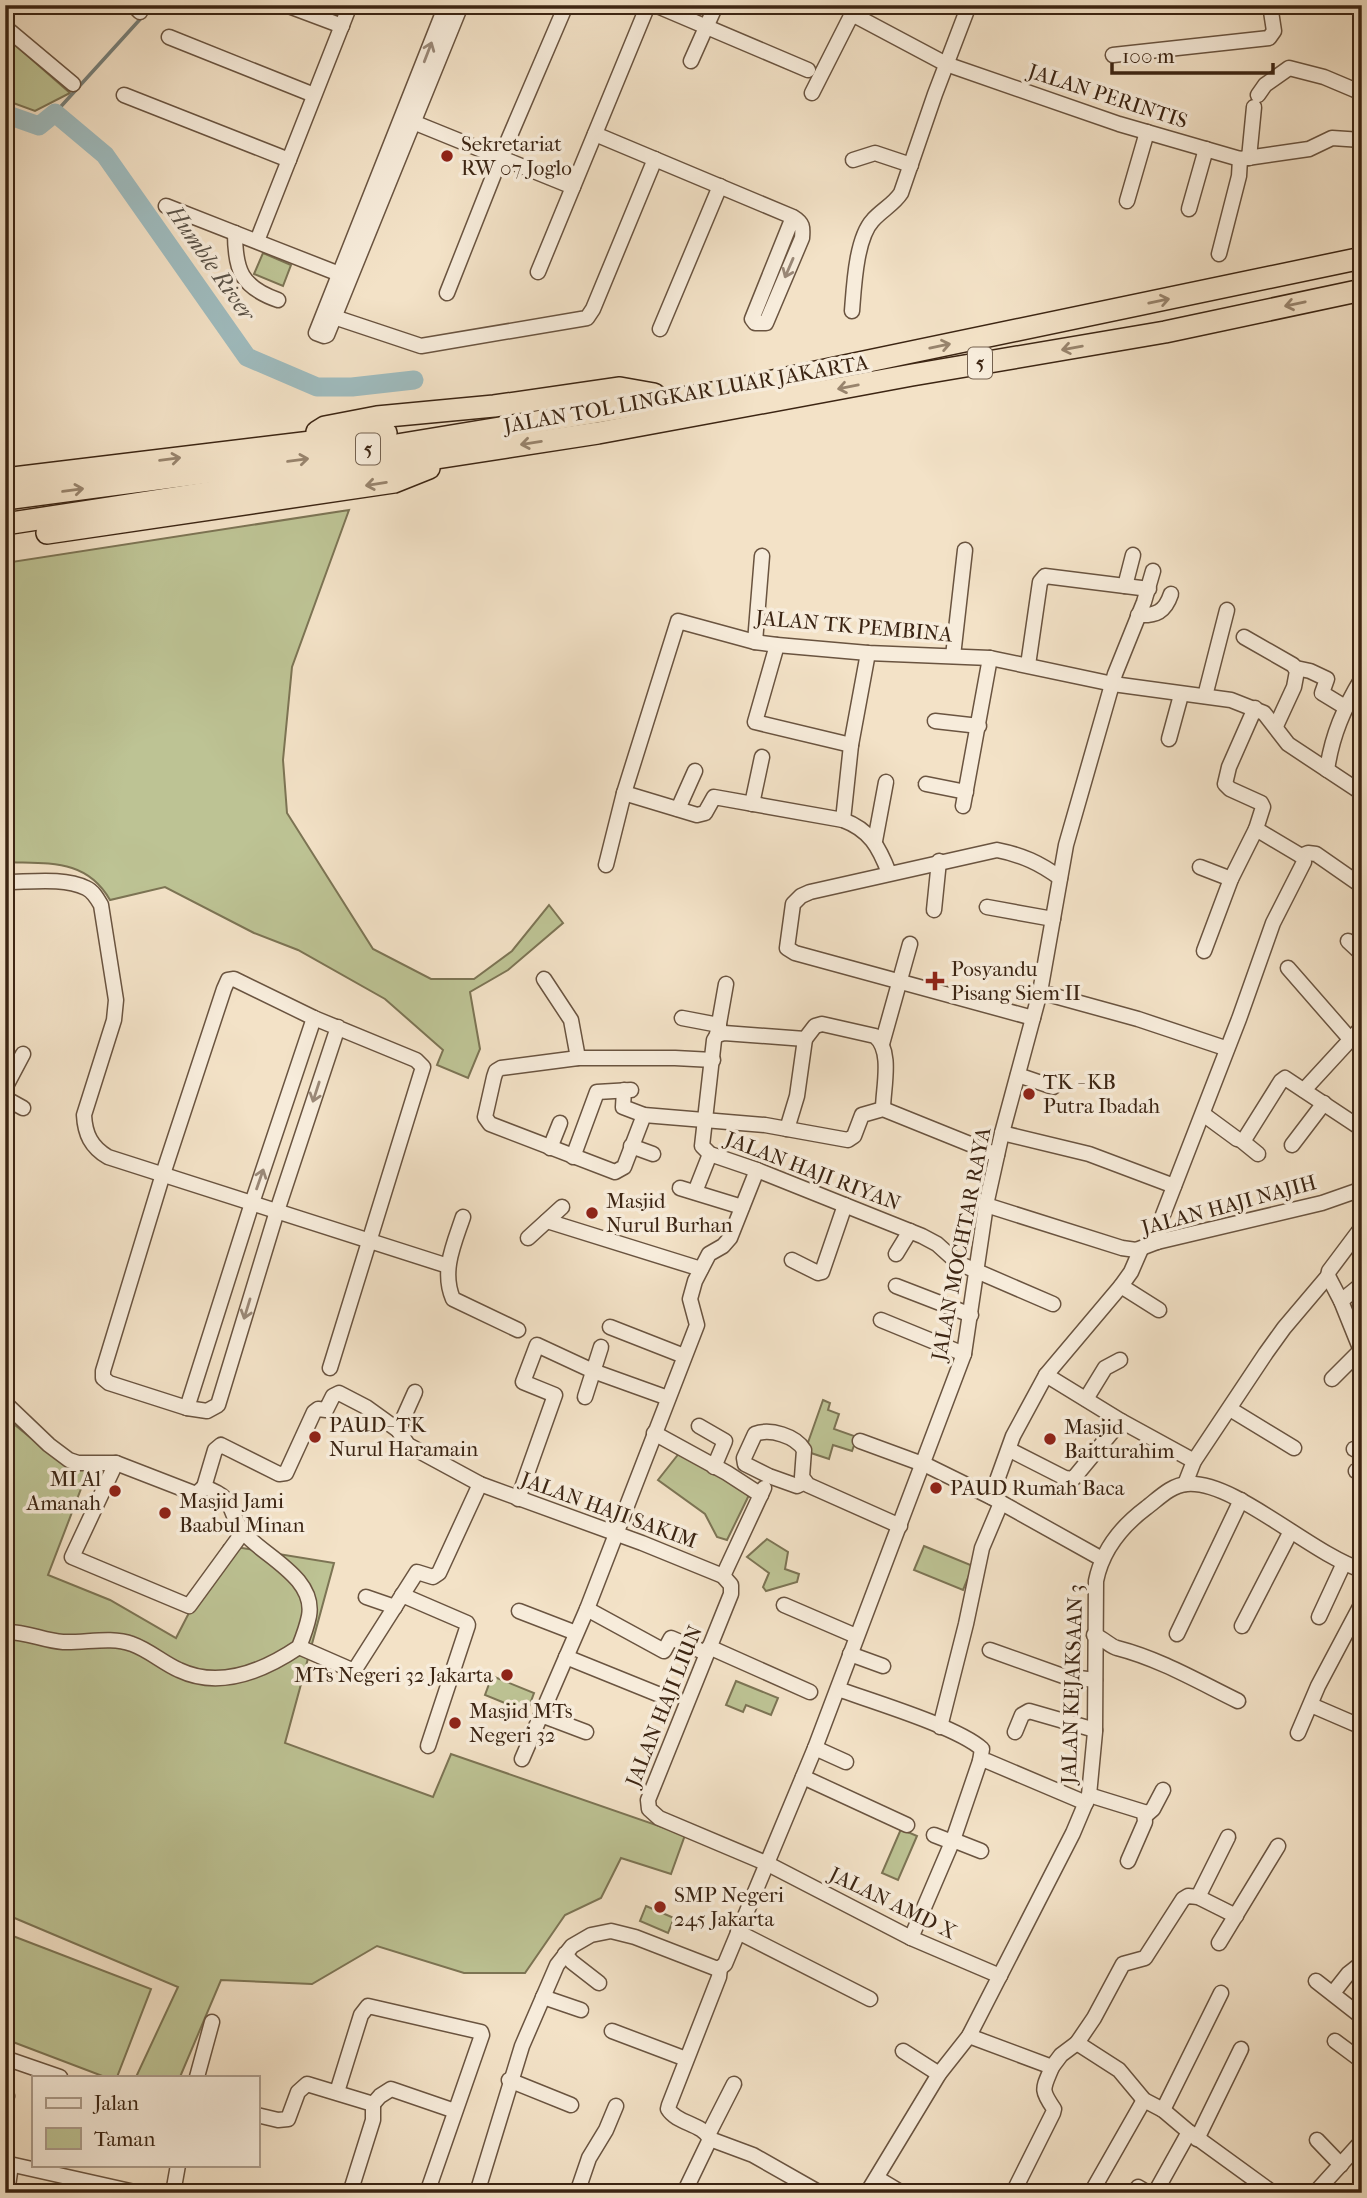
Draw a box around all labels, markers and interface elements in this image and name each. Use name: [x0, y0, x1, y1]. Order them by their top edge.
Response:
scale bar: [1112, 32, 1272, 76]
one-way arrow: [423, 42, 435, 63]
text: 100 m: [1122, 44, 1175, 68]
street label: JALAN PERINTIS: [1023, 58, 1191, 133]
place label: Sekretariat RW 07 Joglo: [461, 132, 572, 180]
marker: Sekretariat RW 07 Joglo: [439, 148, 455, 164]
water label: Humble River: [161, 199, 262, 327]
one-way arrow: [782, 257, 795, 279]
one-way arrow: [1147, 293, 1170, 307]
one-way arrow: [1284, 298, 1307, 312]
one-way arrow: [928, 338, 951, 352]
one-way arrow: [1061, 342, 1084, 355]
road number: 5: [968, 348, 992, 378]
street label: JALAN TOL LINGKAR LUAR JAKARTA: [500, 350, 871, 438]
one-way arrow: [837, 381, 860, 394]
road number: 5: [356, 433, 380, 464]
one-way arrow: [520, 437, 543, 450]
one-way arrow: [159, 452, 181, 465]
one-way arrow: [287, 453, 309, 466]
one-way arrow: [365, 478, 388, 491]
one-way arrow: [61, 483, 84, 496]
street label: JALAN TK PEMBINA: [752, 605, 954, 647]
place label: Posyandu Pisang Siem II: [951, 957, 1081, 1005]
marker: Posyandu Pisang Siem II: [925, 971, 945, 991]
place label: TK - KB Putra Ibadah: [1043, 1070, 1160, 1118]
one-way arrow: [309, 1081, 322, 1103]
marker: TK - KB Putra Ibadah: [1021, 1086, 1037, 1102]
street label: JALAN MOCHTAR RAYA: [926, 1125, 995, 1365]
street label: JALAN HAJI RIYAN: [720, 1126, 904, 1216]
one-way arrow: [255, 1169, 267, 1191]
street label: JALAN HAJI NAJIH: [1137, 1170, 1319, 1240]
place label: Masjid Nurul Burhan: [606, 1189, 733, 1237]
marker: Masjid Nurul Burhan: [584, 1205, 600, 1221]
one-way arrow: [240, 1297, 253, 1319]
place label: PAUD- TK Nurul Haramain: [329, 1413, 478, 1461]
place label: Masjid Baitturahim: [1064, 1415, 1175, 1463]
marker: PAUD- TK Nurul Haramain: [307, 1429, 323, 1445]
marker: Masjid Baitturahim: [1042, 1431, 1058, 1447]
street label: JALAN HAJI SAKIM: [516, 1466, 700, 1553]
place label: MI Al Amanah: [26, 1467, 101, 1515]
place label: PAUD Rumah Baca: [950, 1476, 1125, 1500]
marker: PAUD Rumah Baca: [928, 1480, 944, 1496]
marker: MI Al Amanah: [107, 1483, 123, 1499]
place label: Masjid Jami Baabul Minan: [179, 1489, 305, 1537]
marker: Masjid Jami Baabul Minan: [157, 1505, 173, 1521]
street label: JALAN KEJAKSAAN 3: [1056, 1584, 1087, 1786]
street label: JALAN HAJI LIUN: [620, 1622, 707, 1792]
place label: MTs Negeri 32 Jakarta: [294, 1663, 493, 1687]
marker: MTs Negeri 32 Jakarta: [499, 1667, 515, 1683]
place label: Masjid MTs Negeri 32: [469, 1699, 573, 1747]
marker: Masjid MTs Negeri 32: [447, 1715, 463, 1731]
street label: JALAN AMD X: [824, 1861, 961, 1944]
place label: SMP Negeri 245 Jakarta: [674, 1883, 784, 1931]
marker: SMP Negeri 245 Jakarta: [652, 1899, 668, 1915]
legend: [32, 2076, 259, 2166]
text: Jalan: [92, 2091, 139, 2115]
text: Taman: [94, 2127, 155, 2151]

